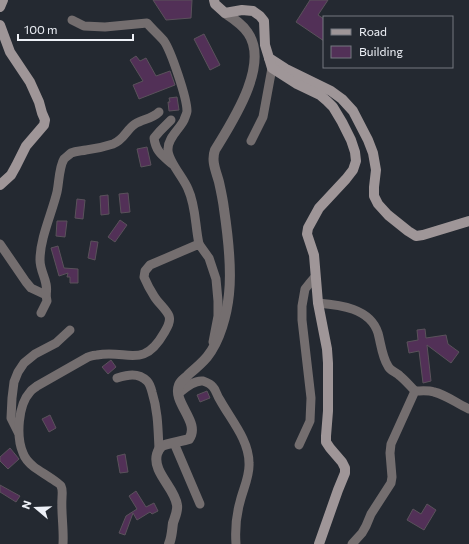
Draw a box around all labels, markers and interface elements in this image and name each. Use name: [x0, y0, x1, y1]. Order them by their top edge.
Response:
scale bar: [18, 16, 133, 42]
legend: [323, 16, 453, 68]
text: 100 m: [24, 22, 58, 36]
text: Road: [359, 24, 387, 38]
text: Building: [359, 44, 403, 58]
north arrow: [16, 488, 56, 528]
text: N: [19, 499, 34, 511]

